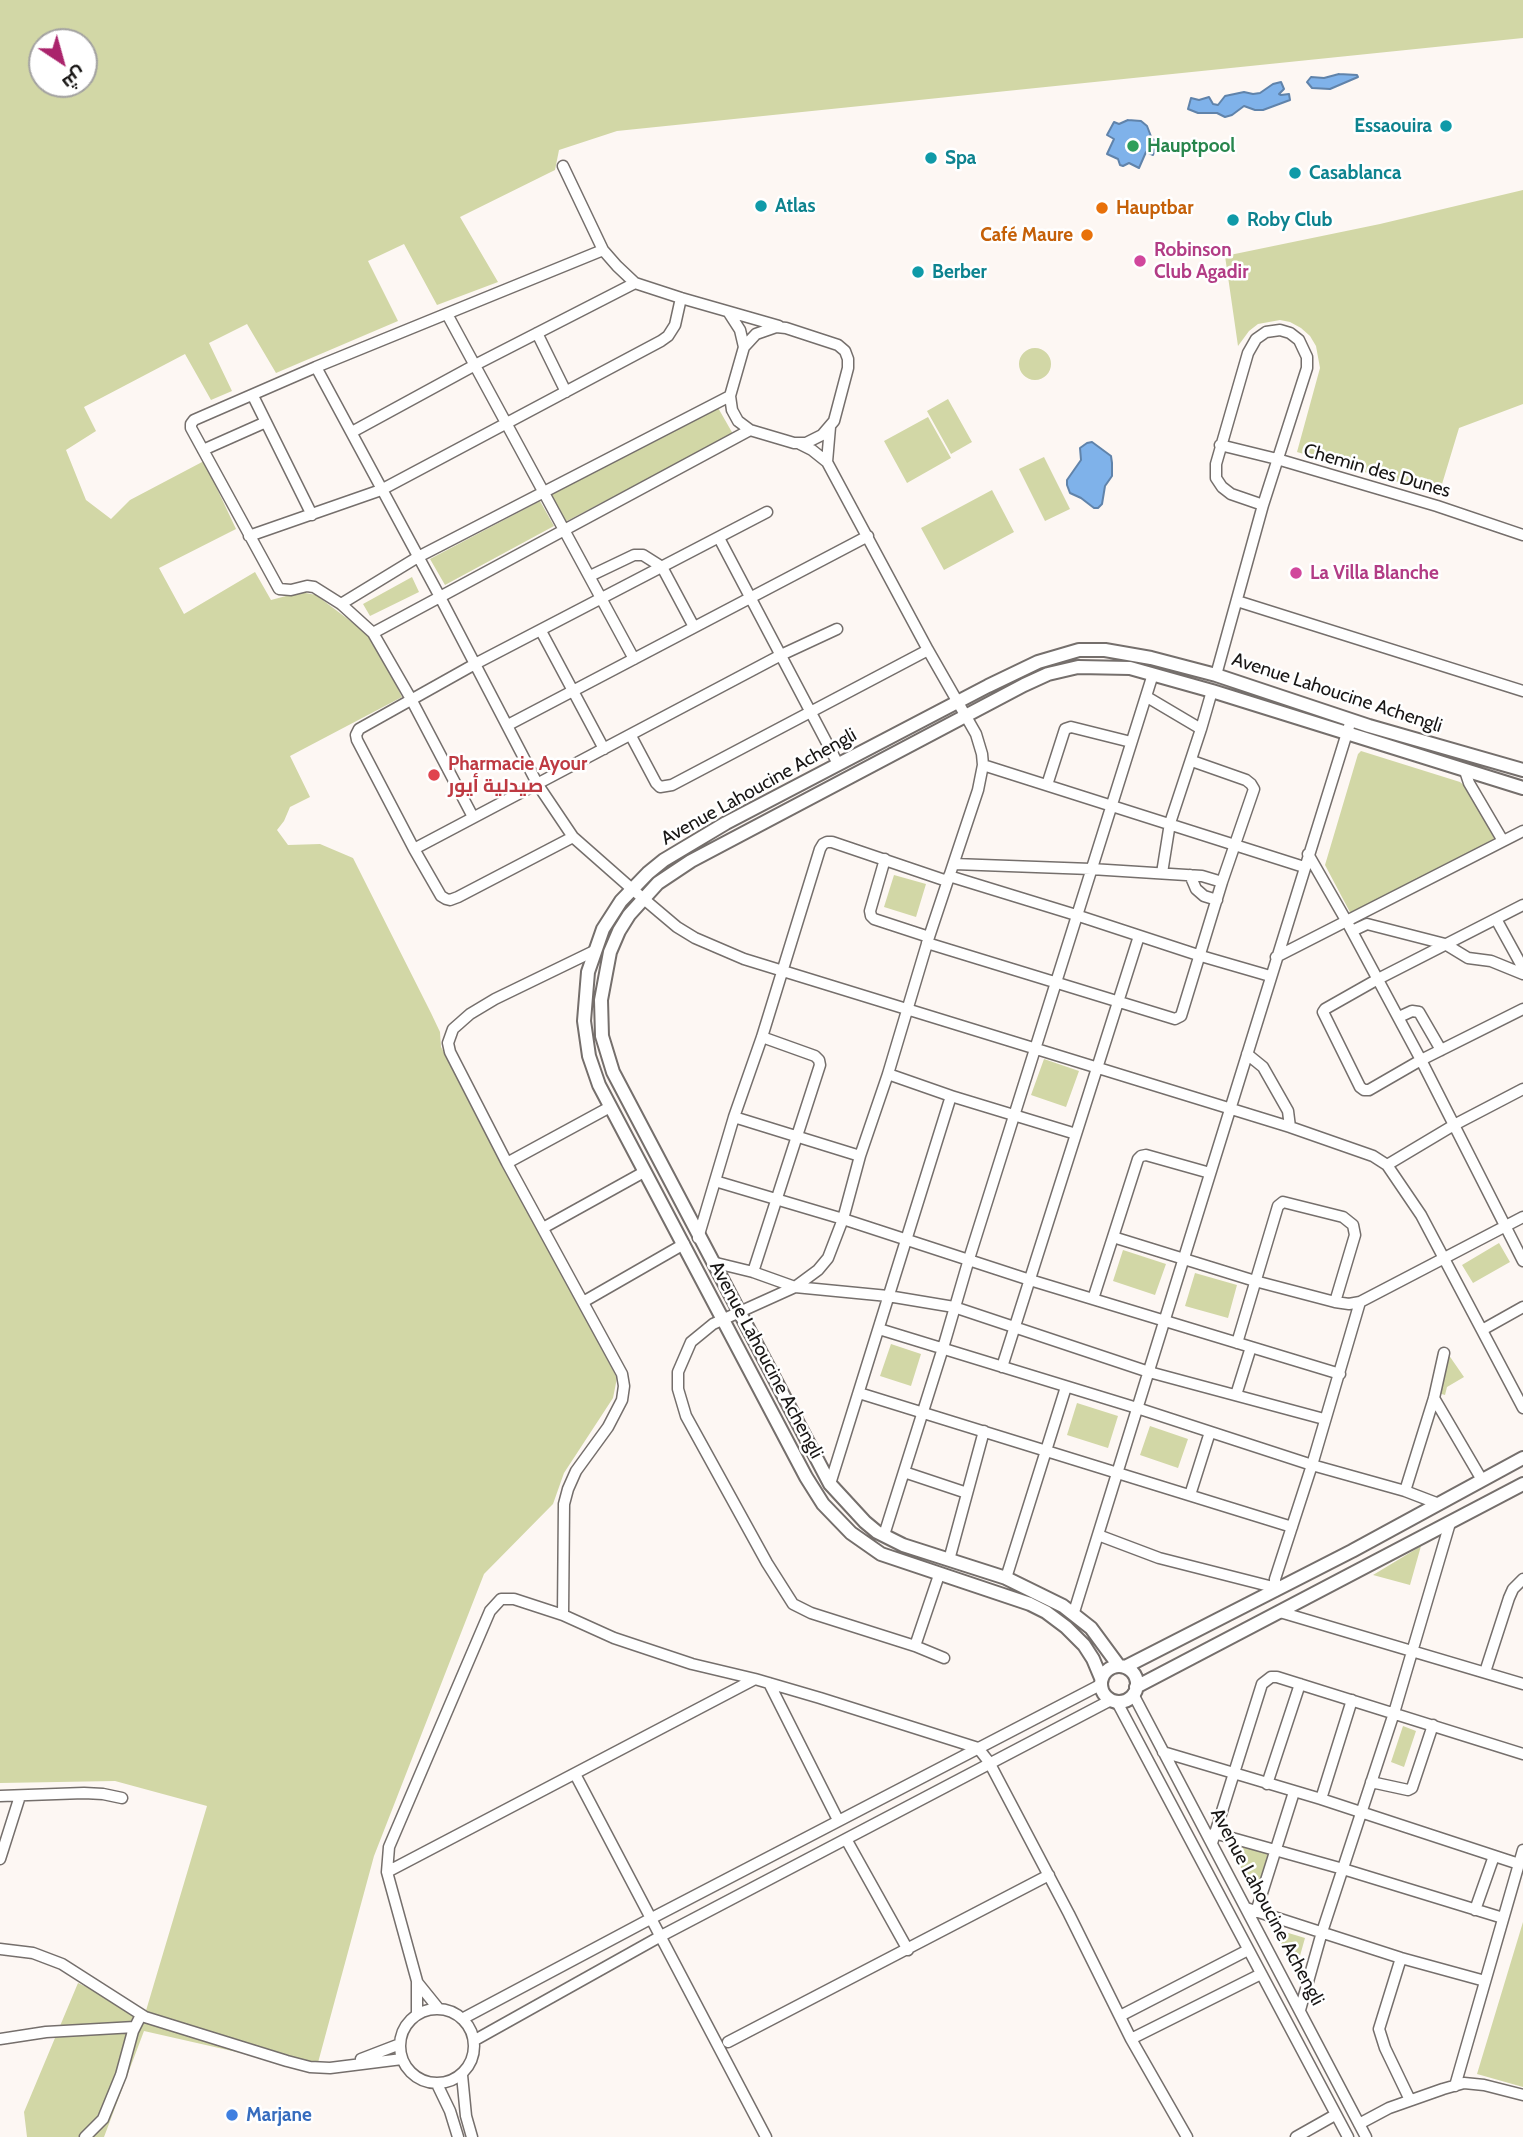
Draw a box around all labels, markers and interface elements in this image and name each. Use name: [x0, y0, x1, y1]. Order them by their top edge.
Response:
north arrow: [28, 28, 98, 98]
text: ش: [58, 62, 91, 95]
place label: Essaouira: [1354, 115, 1432, 137]
marker: Essaouira: [1438, 118, 1454, 134]
place label: Hauptpool: [1147, 135, 1235, 157]
marker: Hauptpool: [1125, 138, 1141, 154]
place label: Spa: [945, 147, 976, 169]
marker: Spa: [923, 150, 939, 166]
place label: Casablanca: [1309, 162, 1401, 184]
marker: Casablanca: [1287, 165, 1303, 181]
place label: Atlas: [775, 195, 815, 217]
place label: Hauptbar: [1116, 197, 1193, 219]
marker: Atlas: [753, 198, 769, 214]
marker: Hauptbar: [1094, 200, 1110, 216]
place label: Roby Club: [1247, 209, 1332, 231]
marker: Roby Club: [1225, 212, 1241, 228]
place label: Café Maure: [980, 224, 1073, 246]
marker: Café Maure: [1079, 227, 1095, 243]
place label: Robinson Club Agadir: [1154, 239, 1248, 283]
marker: Robinson Club Agadir: [1132, 253, 1148, 269]
place label: Berber: [932, 261, 987, 283]
marker: Berber: [910, 264, 926, 280]
street label: Chemin des Dunes: [1301, 439, 1453, 503]
place label: La Villa Blanche: [1310, 562, 1439, 584]
marker: La Villa Blanche: [1288, 565, 1304, 581]
street label: Avenue Lahoucine Achengli: [1229, 648, 1445, 738]
street label: Avenue Lahoucine Achengli: [657, 724, 861, 850]
place label: Pharmacie Ayour صيدلية أيور: [448, 753, 587, 797]
marker: Pharmacie Ayour صيدلية أيور: [426, 767, 442, 783]
street label: Avenue Lahoucine Achengli: [704, 1258, 828, 1462]
street label: Avenue Lahoucine Achengli: [1205, 1805, 1329, 2009]
place label: Marjane: [246, 2104, 312, 2126]
marker: Marjane: [224, 2107, 240, 2123]

